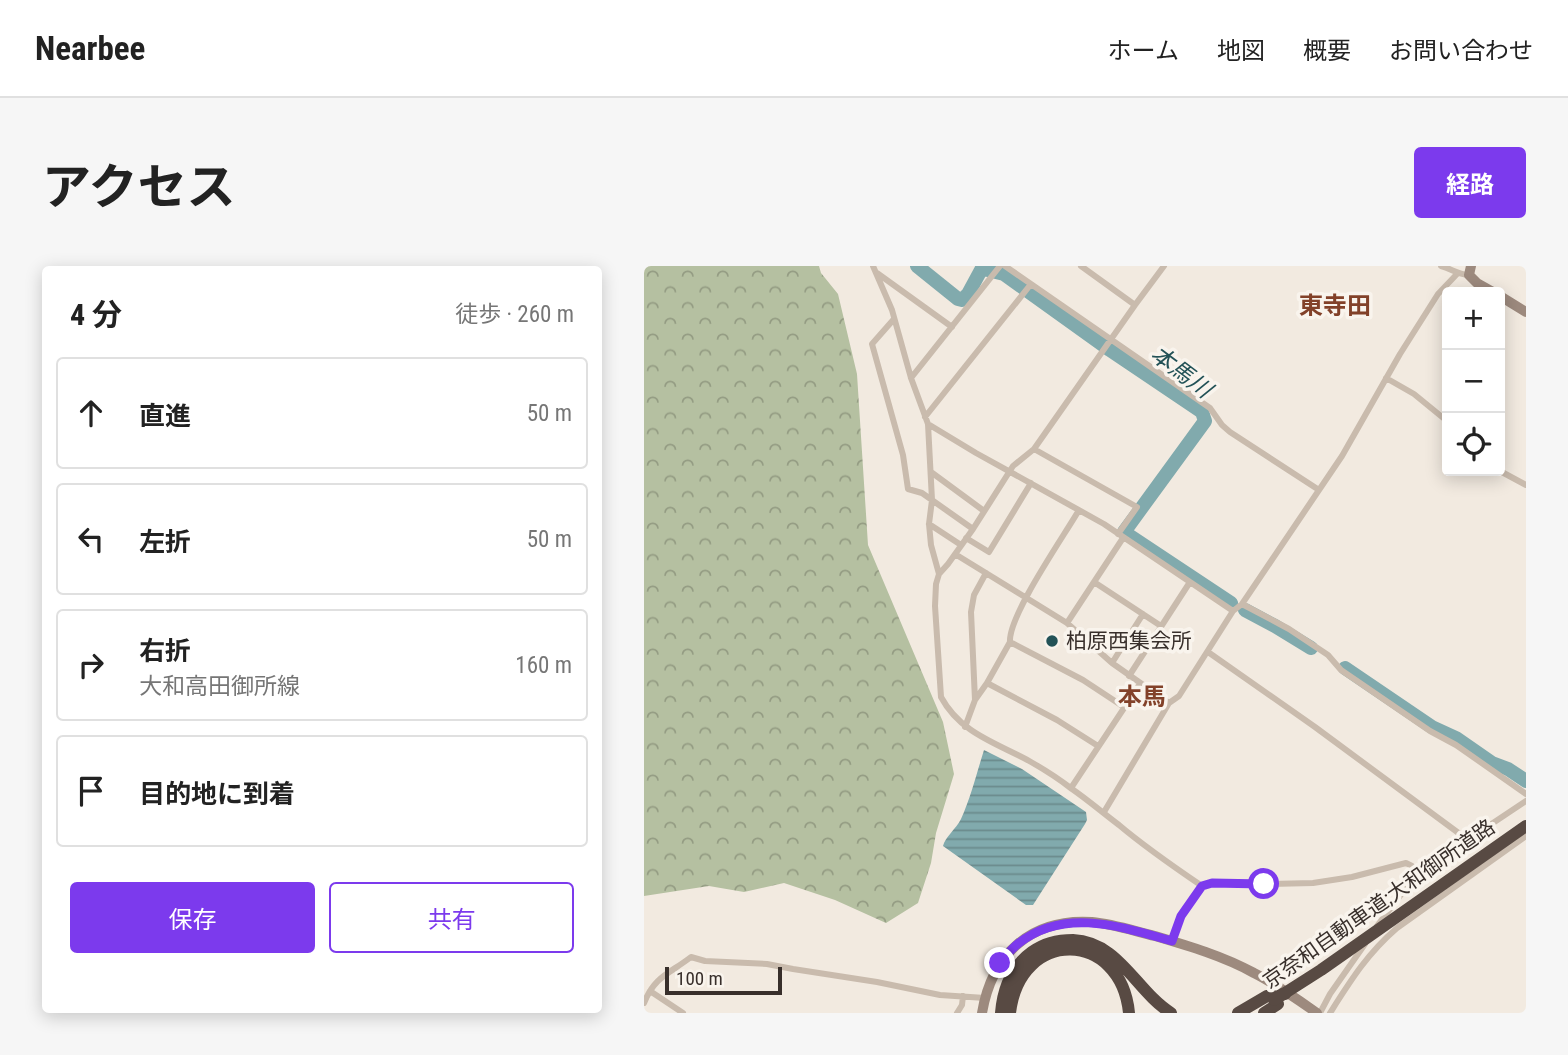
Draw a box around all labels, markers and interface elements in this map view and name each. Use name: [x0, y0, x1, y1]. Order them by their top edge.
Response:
text: Nearbee: [35, 29, 145, 68]
text: ホーム: [1108, 37, 1179, 65]
text: 地図: [1217, 37, 1265, 65]
text: 概要: [1303, 37, 1351, 65]
text: お問い合わせ: [1389, 37, 1533, 65]
button: 経路: [1414, 147, 1526, 218]
text: アクセス: [42, 159, 236, 216]
map controls: [1442, 287, 1505, 476]
button: +: [1442, 287, 1505, 350]
district label: 東寺田: [1299, 292, 1371, 320]
text: 4 分: [70, 297, 122, 332]
text: 徒歩 · 260 m: [455, 301, 574, 328]
water label: 本馬川: [1145, 340, 1219, 405]
button: −: [1442, 350, 1505, 413]
icon: ahead: [72, 394, 110, 432]
text: 50 m: [527, 400, 572, 427]
text: 直進: [139, 401, 191, 431]
button: locate: [1442, 413, 1505, 476]
icon: left: [72, 520, 110, 558]
text: 50 m: [527, 526, 572, 553]
text: 左折: [139, 527, 191, 557]
place label: 柏原西集会所: [1066, 629, 1192, 653]
marker: 柏原西集会所: [1044, 633, 1060, 649]
text: 右折: [139, 636, 191, 666]
icon: right: [72, 646, 110, 684]
text: 160 m: [515, 652, 572, 679]
text: 大和高田御所線: [139, 673, 300, 700]
district label: 本馬: [1118, 683, 1166, 711]
icon: arrive: [72, 772, 110, 810]
text: 目的地に到着: [139, 779, 295, 809]
street label: 京奈和自動車道;大和御所道路: [1259, 815, 1499, 993]
route start: [1248, 868, 1279, 899]
button: 保存: [70, 882, 315, 953]
button: 共有: [329, 882, 574, 953]
route end: [984, 947, 1015, 978]
scale bar: [665, 964, 782, 996]
text: 100 m: [676, 967, 723, 990]

